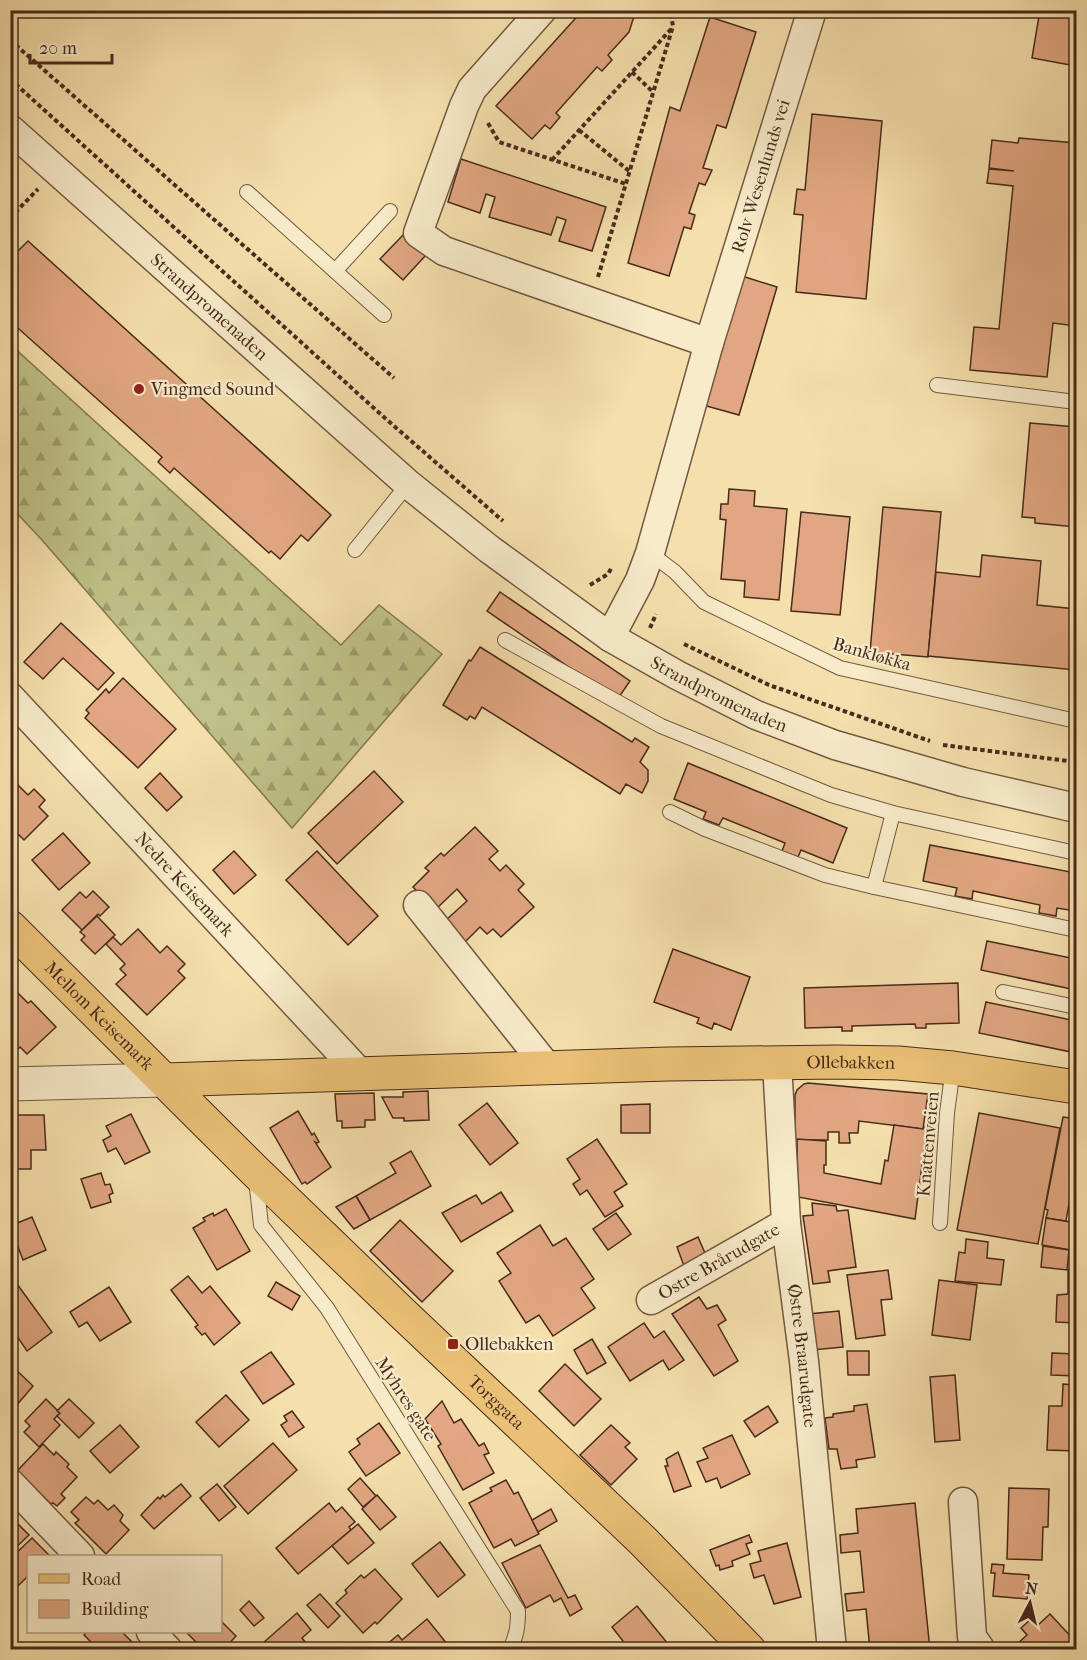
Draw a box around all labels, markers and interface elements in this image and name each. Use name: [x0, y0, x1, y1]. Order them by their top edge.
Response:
scale bar: [30, 27, 112, 65]
text: 20 m: [39, 38, 77, 59]
street label: Rolv Wesenlunds vei: [727, 96, 795, 256]
street label: Strandpromenaden: [146, 249, 272, 365]
place label: Vingmed Sound: [150, 379, 274, 400]
marker: Vingmed Sound: [132, 382, 146, 396]
street label: Bankløkka: [830, 633, 914, 676]
street label: Strandpromenaden: [647, 652, 791, 737]
street label: Nedre Keisemark: [130, 828, 238, 942]
street label: Mellom Keisemark: [40, 957, 158, 1076]
street label: Ollebakken: [806, 1052, 896, 1074]
street label: Knattenveien: [913, 1090, 944, 1198]
street label: Ostre Brårudgate: [655, 1219, 783, 1305]
street label: Østre Braarudgate: [783, 1283, 820, 1429]
place label: Ollebakken: [465, 1334, 554, 1355]
marker: Ollebakken: [446, 1337, 460, 1351]
street label: Myhres gate: [371, 1353, 441, 1445]
street label: Torggata: [464, 1371, 529, 1434]
legend: [27, 1555, 222, 1633]
text: Road: [81, 1569, 121, 1590]
north arrow: [1000, 1573, 1060, 1633]
text: N: [1025, 1578, 1040, 1599]
text: Building: [81, 1599, 149, 1620]

